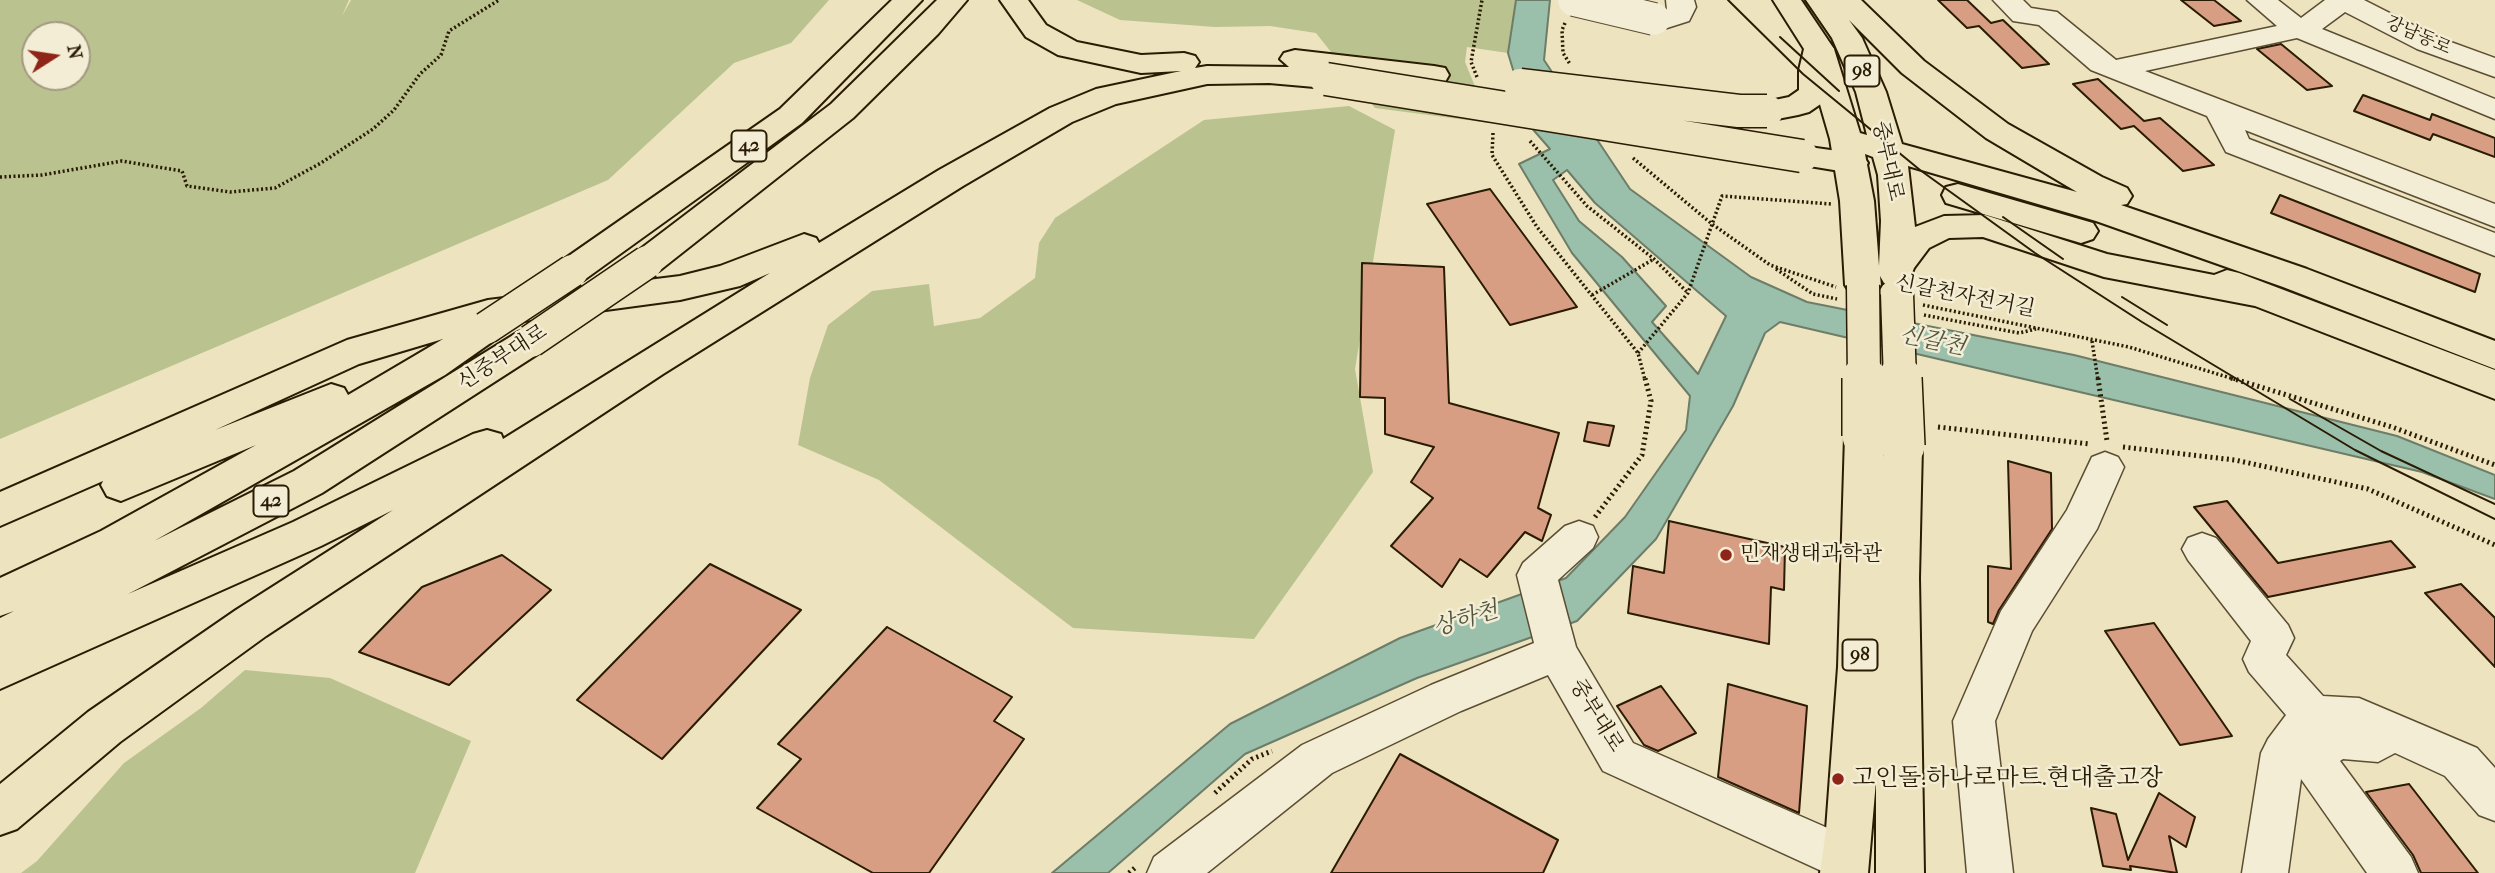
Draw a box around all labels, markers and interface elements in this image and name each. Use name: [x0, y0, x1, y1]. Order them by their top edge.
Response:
street label: 강남동로: [2382, 12, 2454, 60]
north arrow: [21, 21, 91, 91]
text: N: [62, 43, 87, 61]
road number: 98: [1844, 55, 1880, 86]
street label: 중부대로: [1866, 119, 1908, 203]
road number: 42: [732, 130, 766, 162]
street label: 신갈천자전거길: [1893, 271, 2037, 323]
street label: 신중부대로: [454, 320, 552, 396]
water label: 신갈천: [1897, 322, 1967, 362]
road number: 42: [254, 486, 288, 516]
place label: 민재생태과학관: [1740, 542, 1882, 568]
marker: 민재생태과학관: [1718, 547, 1734, 563]
water label: 상하천: [1430, 597, 1502, 643]
road number: 98: [1842, 640, 1878, 670]
street label: 중부대로: [1564, 675, 1628, 757]
place label: 고인돌.하나로마트.현대출고장: [1852, 765, 2163, 793]
marker: 고인돌.하나로마트.현대출고장: [1830, 771, 1846, 787]

